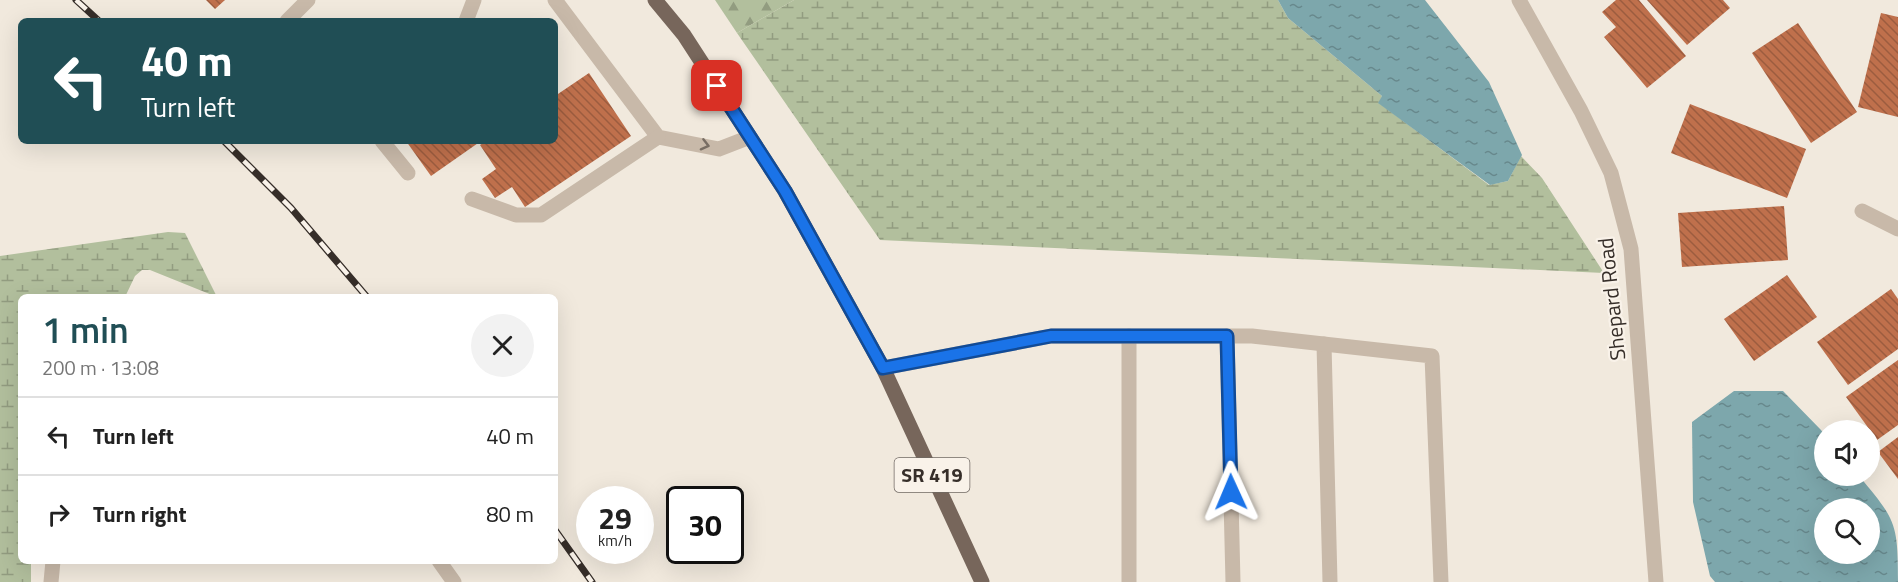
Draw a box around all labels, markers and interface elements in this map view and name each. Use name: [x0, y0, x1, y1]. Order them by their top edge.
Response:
text: 40 m: [141, 28, 233, 92]
icon: left: [42, 42, 120, 120]
pin: [691, 60, 742, 111]
icon: arrive: [700, 69, 733, 102]
text: Turn left: [141, 86, 235, 127]
one-way arrow: [700, 138, 710, 151]
street label: Shepard Road: [1589, 236, 1633, 362]
text: 1 min: [42, 302, 129, 357]
button: close: [471, 314, 534, 377]
text: 200 m · 13:08: [42, 352, 159, 383]
text: Turn left: [93, 419, 174, 453]
text: 40 m: [486, 419, 534, 453]
icon: left: [42, 420, 75, 453]
map controls: [1814, 420, 1880, 564]
button: sound: [1814, 420, 1880, 486]
road number: SR 419: [894, 458, 970, 492]
position arrow: [1199, 460, 1263, 524]
speed limit sign: 30: [666, 486, 744, 564]
text: 29: [598, 495, 632, 541]
text: Turn right: [93, 497, 187, 531]
text: 80 m: [486, 497, 534, 531]
icon: right: [42, 498, 75, 531]
button: search: [1814, 498, 1880, 564]
text: km/h: [598, 529, 632, 552]

